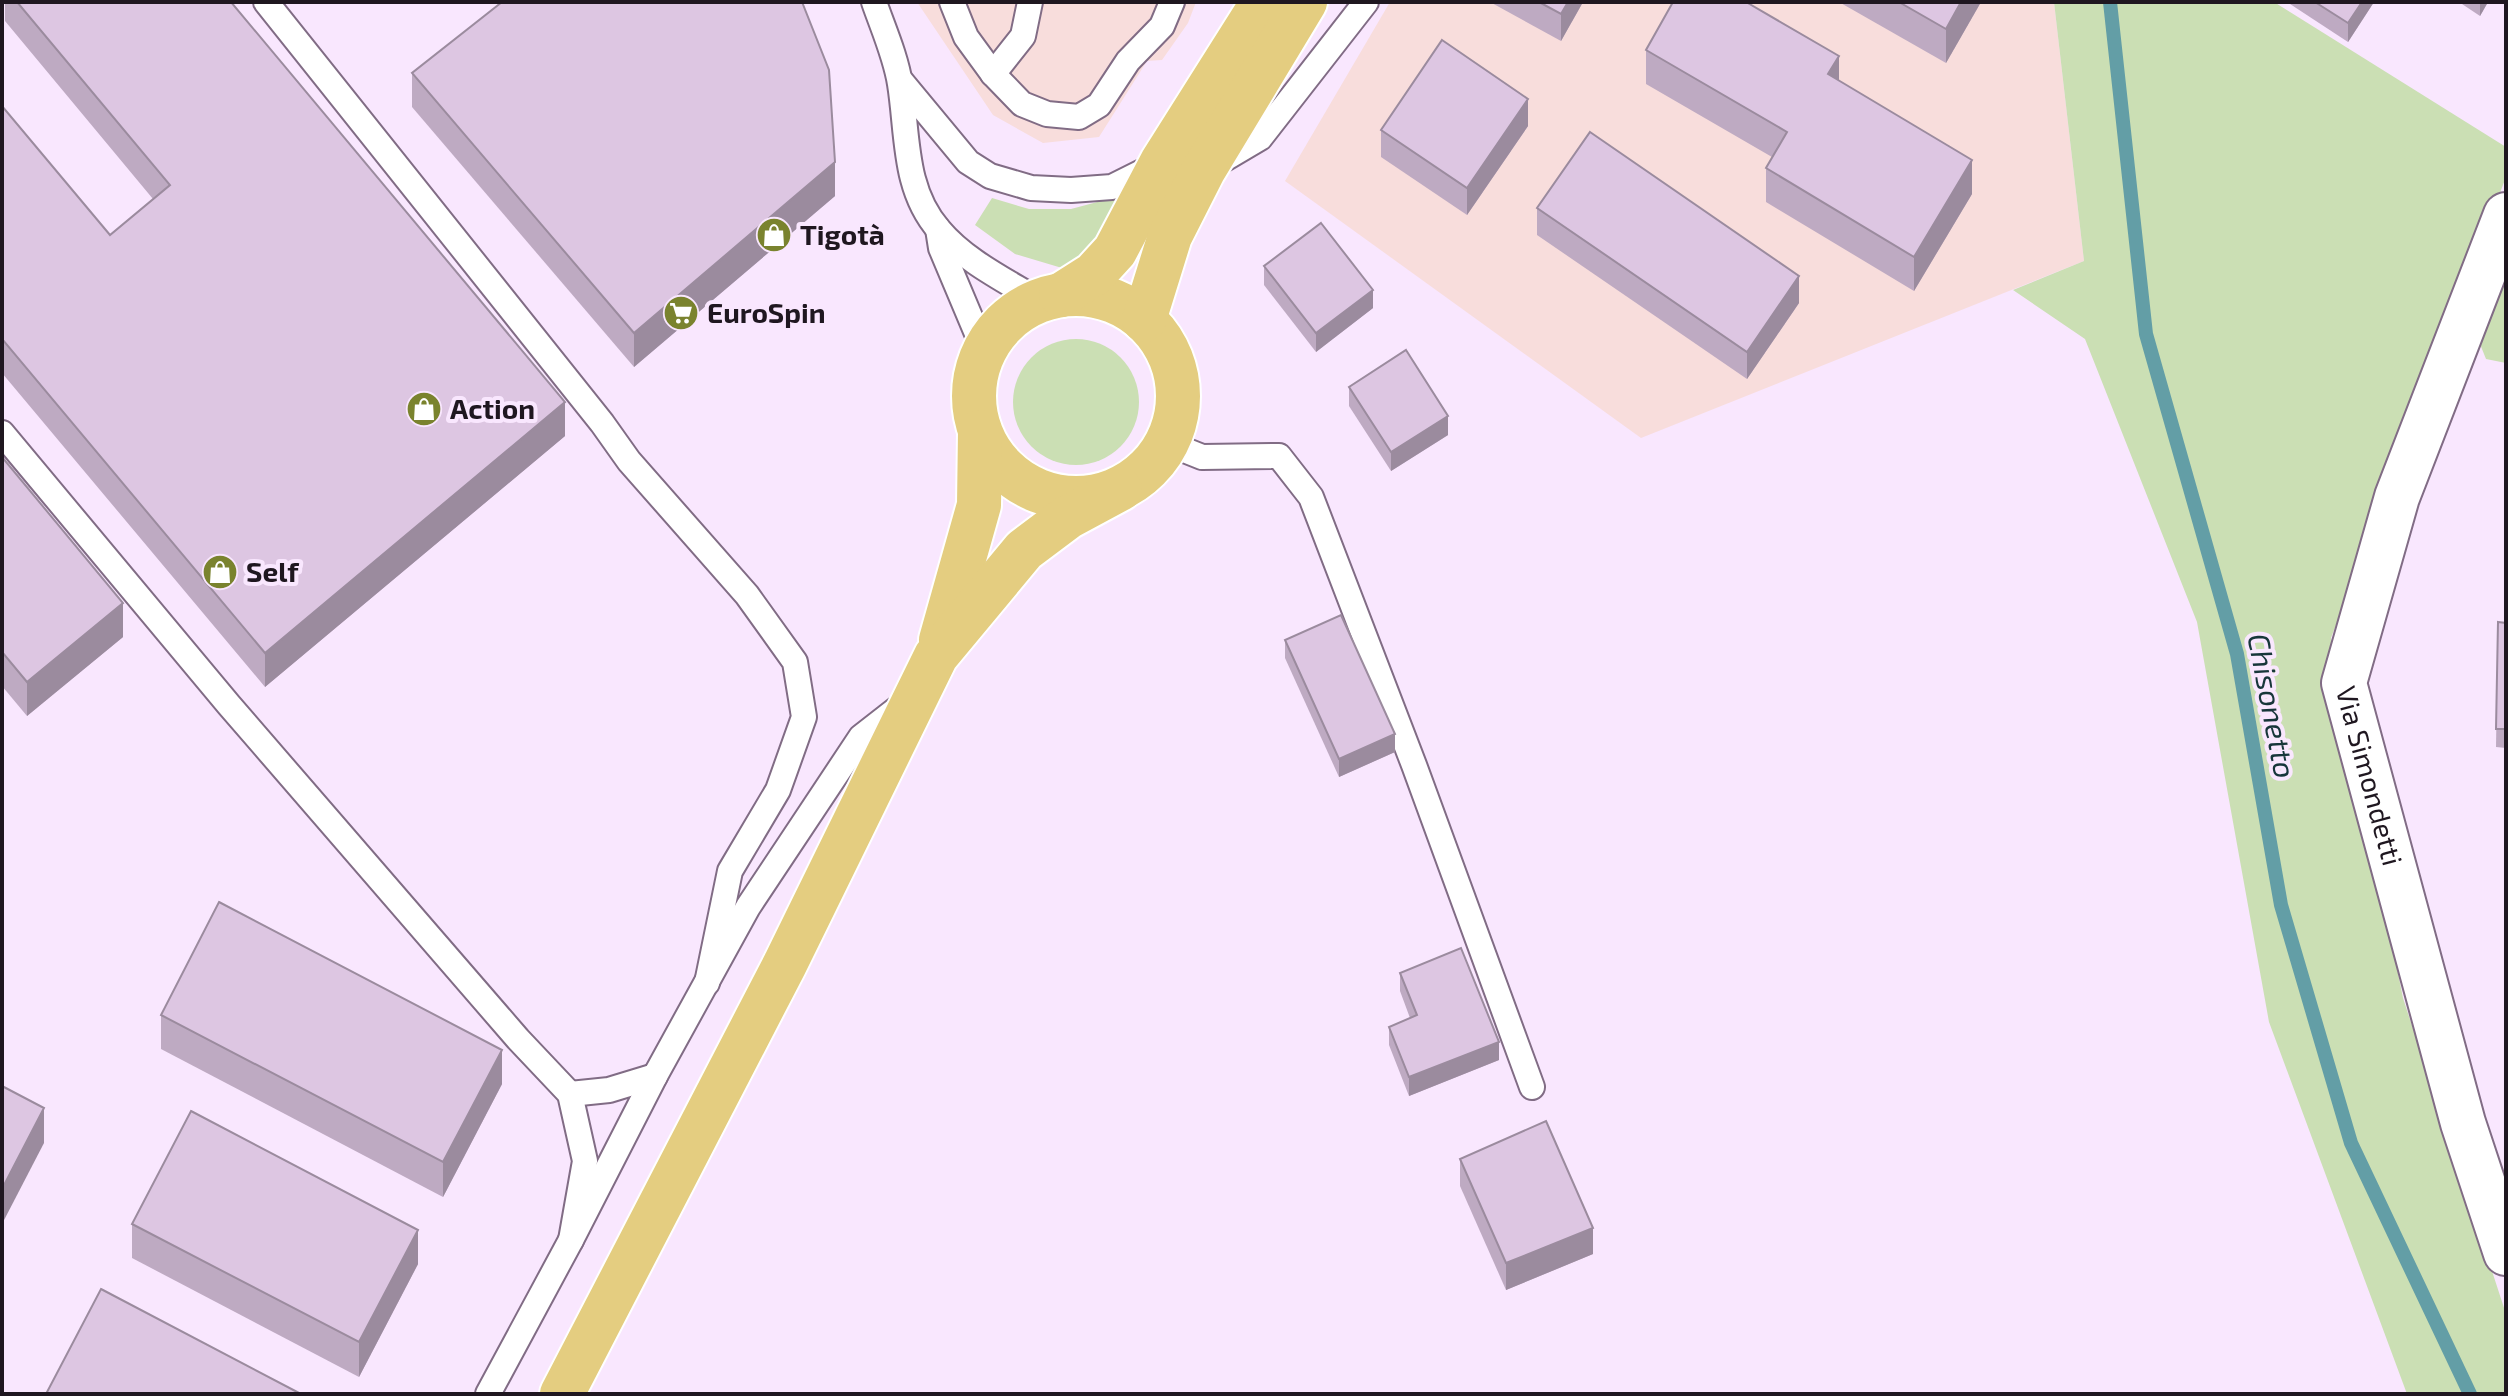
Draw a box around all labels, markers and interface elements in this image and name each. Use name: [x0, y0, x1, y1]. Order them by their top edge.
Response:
shop icon: Tigotà: [755, 216, 793, 254]
place label: Tigotà: [800, 217, 885, 251]
supermarket icon: EuroSpin: [662, 294, 700, 332]
place label: EuroSpin: [707, 295, 826, 329]
shop icon: Action: [405, 390, 443, 428]
place label: Action: [450, 391, 535, 425]
shop icon: Self: [201, 553, 239, 591]
place label: Self: [246, 554, 299, 588]
water label: Chisonetto: [2241, 630, 2305, 781]
street label: Via Simondetti: [2330, 682, 2411, 869]

